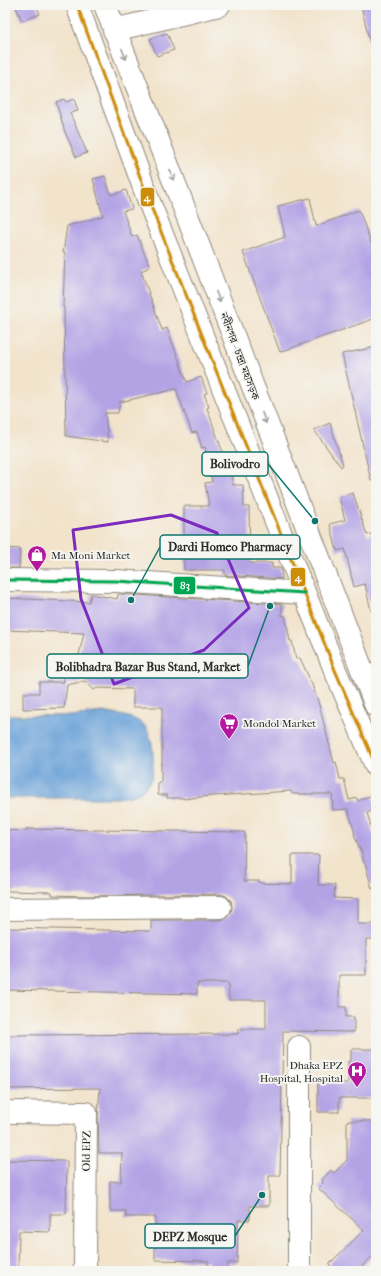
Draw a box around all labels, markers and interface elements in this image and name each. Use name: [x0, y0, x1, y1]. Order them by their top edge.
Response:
one-way arrow: [121, 48, 129, 60]
one-way arrow: [168, 169, 176, 181]
line badge: 4: [140, 187, 155, 207]
text: 4: [143, 191, 151, 204]
one-way arrow: [214, 290, 222, 302]
street label: নবীনগর - চন্দ্রা মহাসড়ক: [217, 310, 263, 403]
one-way arrow: [261, 412, 269, 424]
callout: Bolivodro: [202, 452, 268, 476]
text: Bolivodro: [210, 457, 260, 471]
callout: Dardi Homeo Pharmacy: [160, 535, 300, 559]
text: Dardi Homeo Pharmacy: [168, 540, 293, 555]
shop icon: Ma Moni Market: [26, 544, 48, 572]
place label: Ma Moni Market: [51, 549, 131, 562]
line badge: 4: [290, 567, 306, 587]
text: 4: [294, 571, 302, 584]
line badge: 83: [173, 576, 196, 595]
text: 83: [180, 579, 191, 592]
callout: Bolibhadra Bazar Bus Stand, Market: [47, 654, 248, 678]
text: Bolibhadra Bazar Bus Stand, Market: [56, 660, 241, 674]
supermarket icon: Mondol Market: [218, 712, 240, 740]
place label: Mondol Market: [243, 717, 316, 730]
place label: Dhaka EPZ Hospital, Hospital: [260, 1059, 344, 1085]
hospital icon: Dhaka EPZ Hospital, Hospital: [346, 1060, 368, 1088]
street label: Old EPZ: [80, 1130, 93, 1172]
callout: DEPZ Mosque: [145, 1224, 235, 1248]
text: DEPZ Mosque: [153, 1230, 227, 1245]

